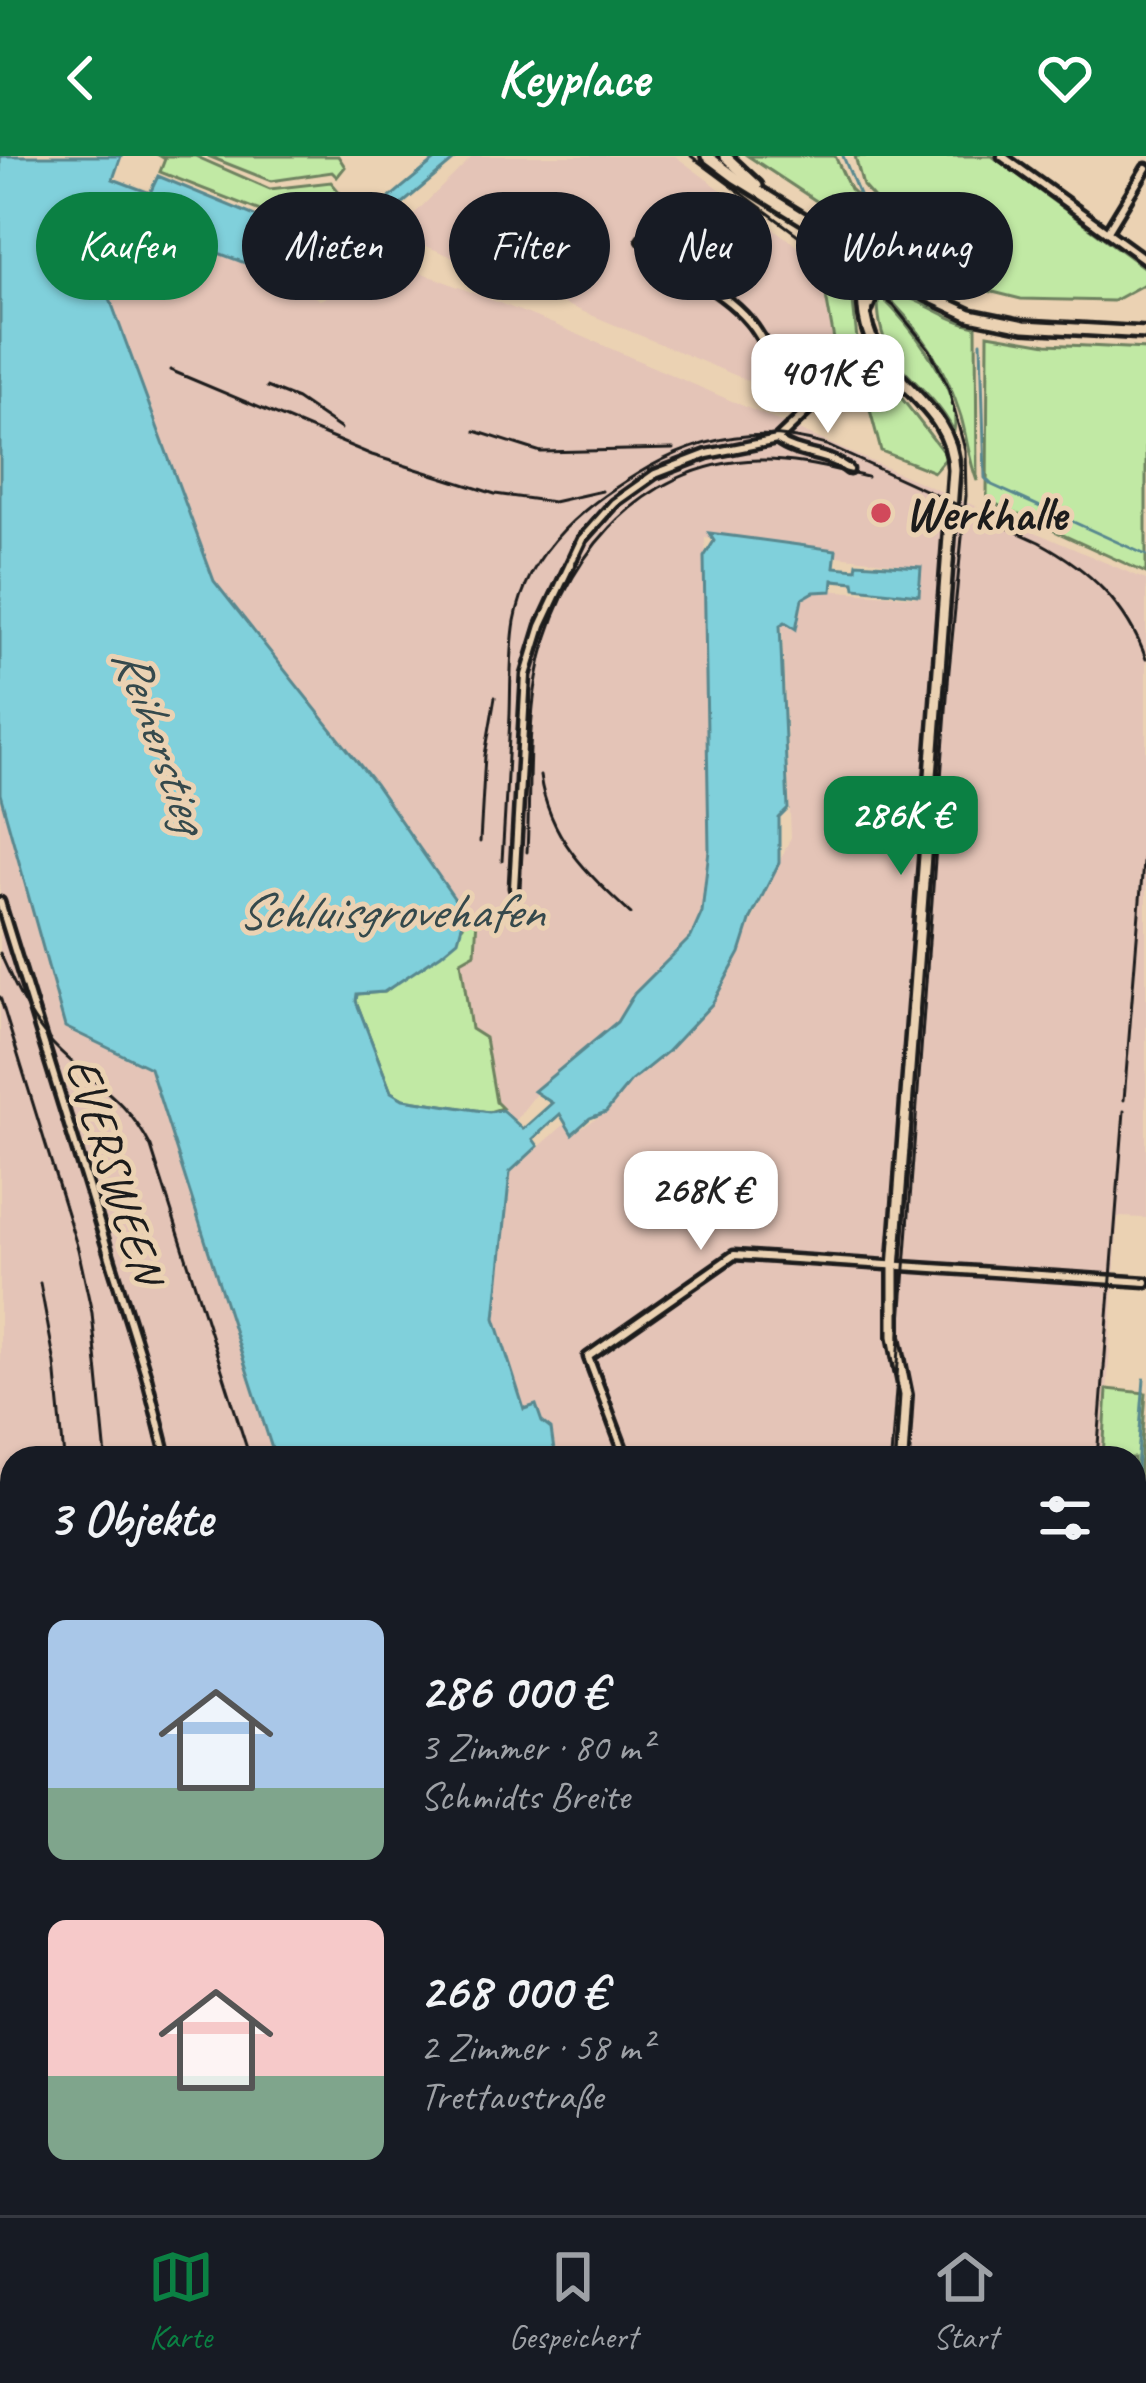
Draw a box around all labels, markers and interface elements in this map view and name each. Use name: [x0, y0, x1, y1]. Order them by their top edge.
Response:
text: Keyplace: [497, 44, 649, 112]
icon: back: [48, 45, 114, 111]
icon: heart: [1032, 45, 1098, 111]
chip: Kaufen: [36, 192, 218, 300]
chip: Mieten: [242, 192, 425, 300]
chip: Filter: [449, 192, 610, 300]
chip: Neu: [634, 192, 772, 300]
chip: Wohnung: [796, 192, 1013, 300]
pin: 401K €: [730, 334, 926, 436]
text: 401K €: [778, 348, 878, 397]
place label: Werkhalle: [905, 484, 1070, 544]
marker: Werkhalle: [868, 500, 894, 526]
water label: Reiherstieg: [98, 638, 226, 846]
pin: 286K €: [803, 776, 999, 878]
text: 286K €: [851, 790, 951, 839]
water label: Schluisgrovehafen: [237, 879, 546, 943]
street label: EVERSWEEN: [52, 1050, 180, 1297]
pin: 268K €: [603, 1151, 799, 1253]
text: 268K €: [651, 1165, 751, 1214]
icon: filters: [1032, 1485, 1098, 1551]
text: 3 Objekte: [48, 1486, 213, 1550]
text: 286 000 €: [420, 1659, 606, 1723]
icon: home: [144, 1668, 288, 1812]
text: 3 Zimmer · 80 m²: [420, 1723, 652, 1772]
text: Schmidts Breite: [420, 1772, 630, 1821]
text: 268 000 €: [420, 1959, 606, 2023]
icon: home: [144, 1968, 288, 2112]
text: 2 Zimmer · 58 m²: [420, 2023, 652, 2072]
text: Trettaustraße: [420, 2072, 603, 2121]
tab: Karte: [148, 2244, 214, 2358]
tab: Gespeichert: [509, 2244, 637, 2358]
tab: Start: [932, 2244, 998, 2358]

